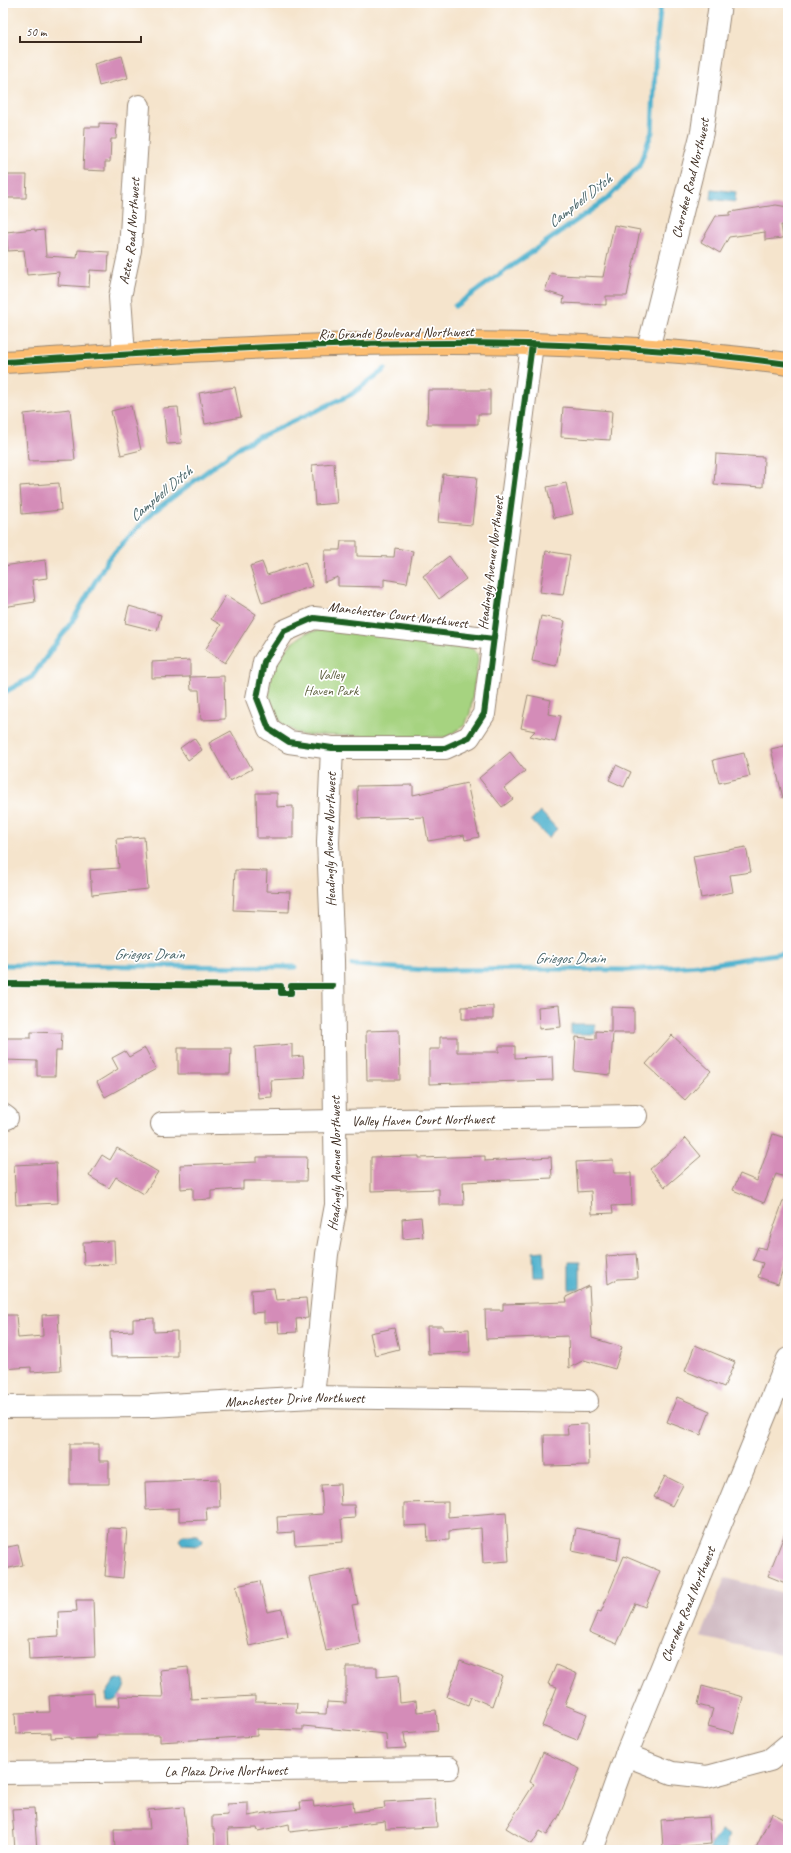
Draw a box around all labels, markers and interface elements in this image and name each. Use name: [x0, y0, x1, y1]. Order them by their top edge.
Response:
scale bar: [20, 18, 141, 44]
text: 50 m: [26, 24, 48, 40]
street label: Cherokee Road Northwest: [667, 116, 713, 240]
water label: Campbell Ditch: [544, 169, 617, 232]
street label: Aztec Road Northwest: [114, 176, 143, 286]
street label: Rio Grande Boulevard Northwest: [318, 323, 475, 343]
water label: Campbell Ditch: [126, 461, 197, 526]
street label: Headingly Avenue Northwest: [474, 494, 508, 631]
street label: Manchester Court Northwest: [327, 598, 470, 632]
park label: Valley Haven Park: [304, 666, 360, 699]
street label: Headingly Avenue Northwest: [319, 771, 340, 907]
water label: Griegos Drain: [114, 945, 185, 964]
water label: Griegos Drain: [535, 949, 606, 968]
street label: Headingly Avenue Northwest: [323, 1095, 345, 1232]
street label: Valley Haven Court Northwest: [352, 1110, 496, 1129]
street label: Manchester Drive Northwest: [225, 1388, 366, 1410]
street label: Cherokee Road Northwest: [657, 1543, 719, 1664]
street label: La Plaza Drive Northwest: [164, 1761, 289, 1780]

